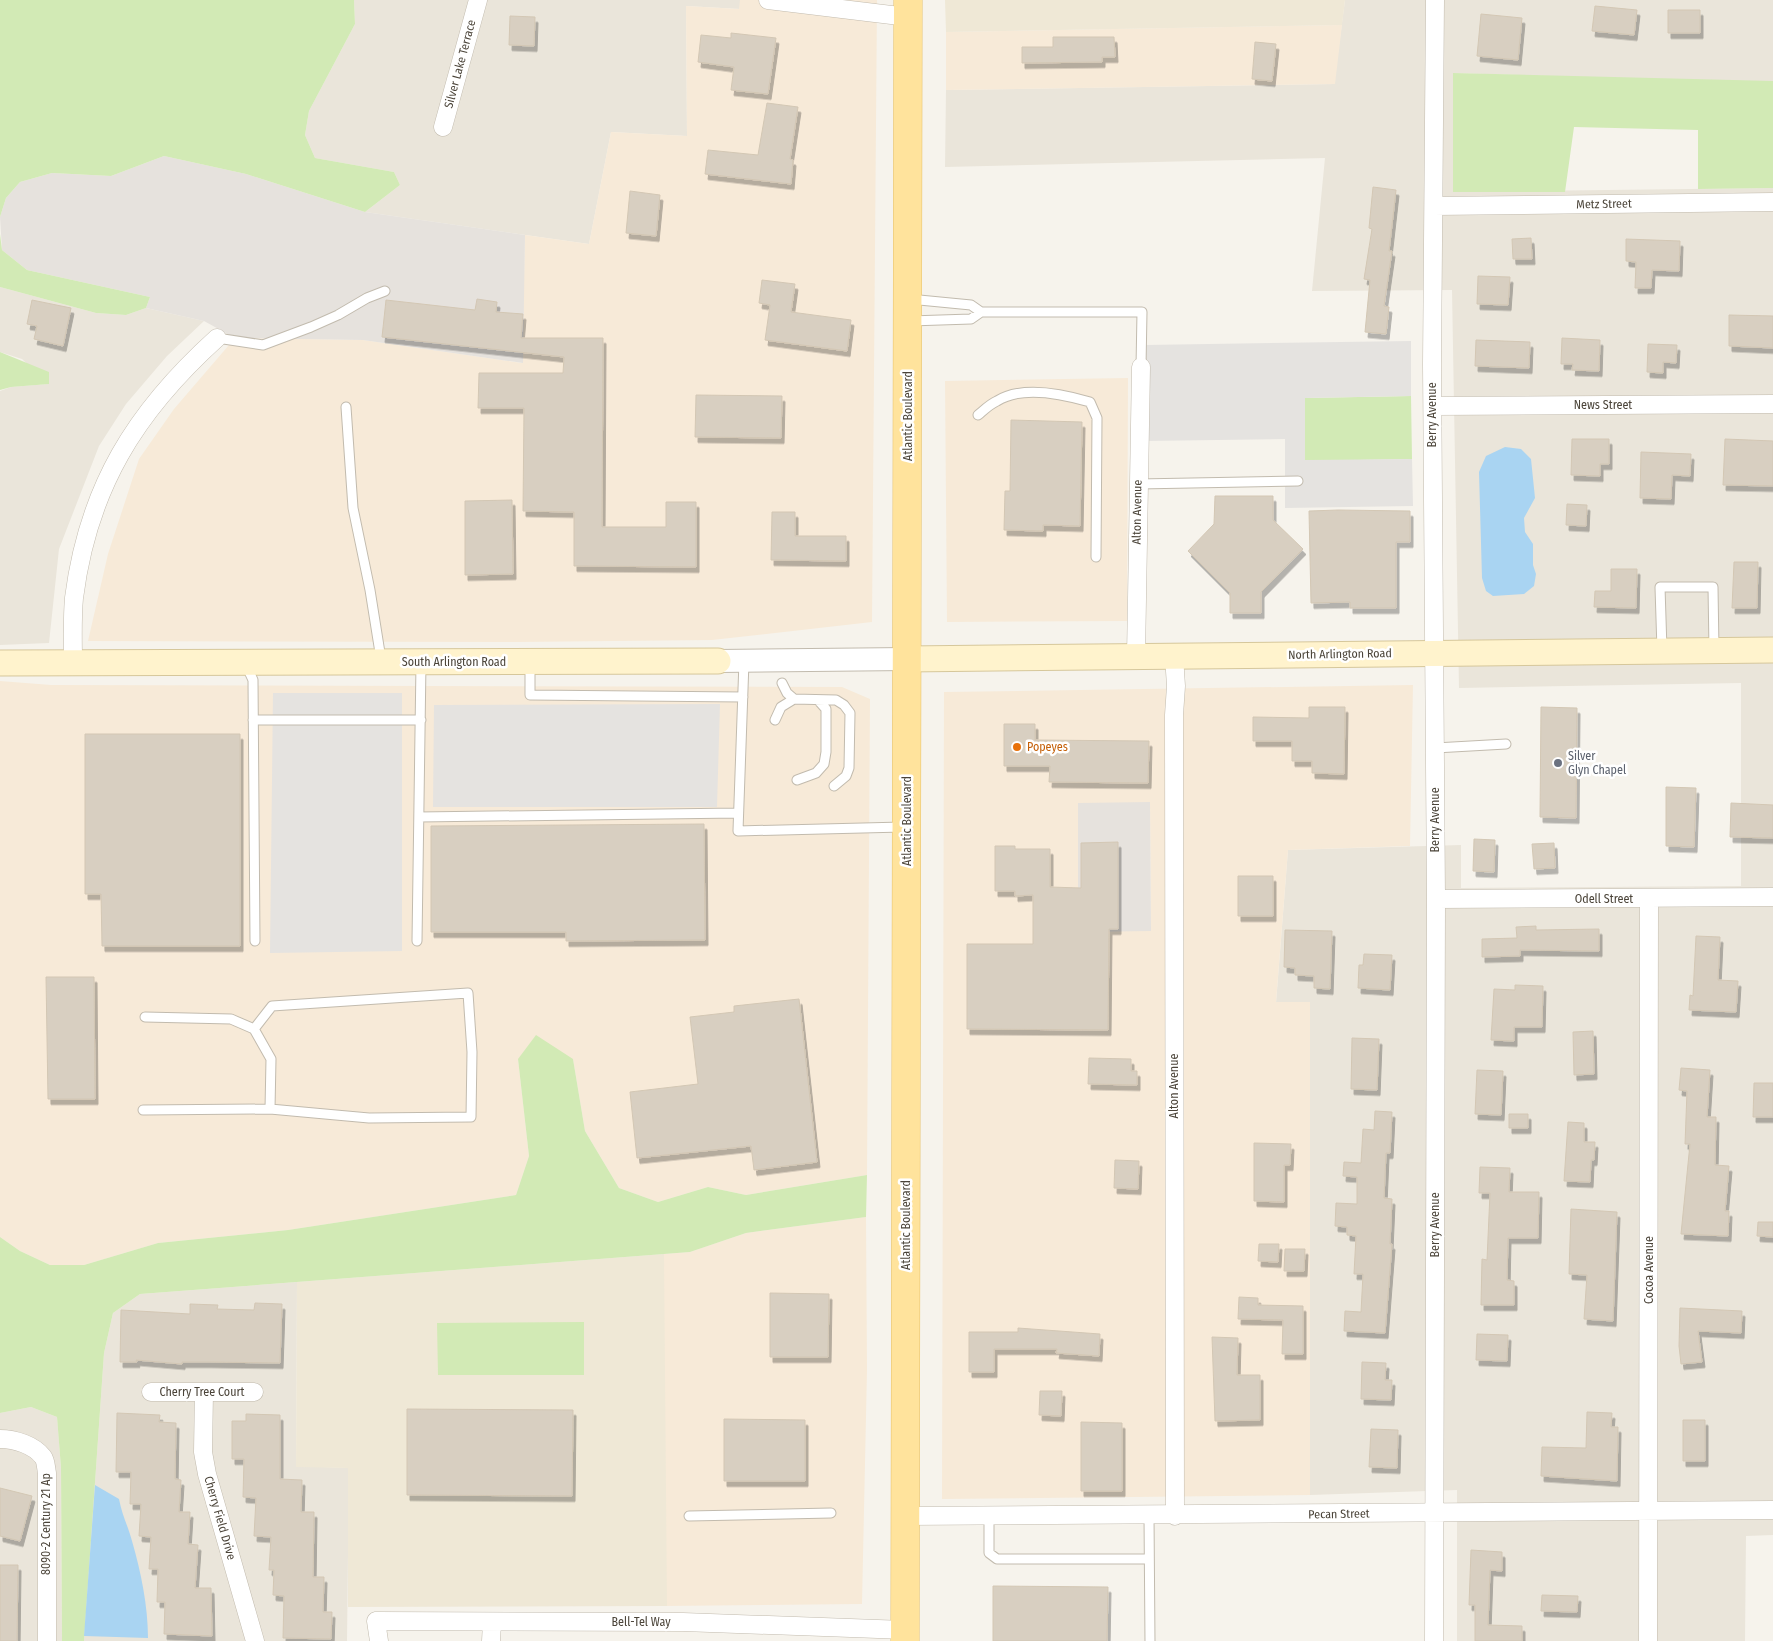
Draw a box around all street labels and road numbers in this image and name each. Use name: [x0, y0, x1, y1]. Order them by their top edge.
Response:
street label: Silver Lake Terrace: [441, 18, 479, 110]
street label: Metz Street: [1576, 197, 1632, 211]
street label: Atlantic Boulevard: [901, 371, 915, 461]
street label: Berry Avenue: [1425, 382, 1439, 448]
street label: News Street: [1574, 398, 1632, 412]
street label: Alton Avenue: [1129, 479, 1145, 544]
street label: North Arlington Road: [1288, 646, 1392, 662]
street label: South Arlington Road: [402, 655, 506, 669]
street label: Atlantic Boulevard: [900, 776, 914, 866]
street label: Berry Avenue: [1428, 787, 1442, 853]
street label: Odell Street: [1575, 892, 1633, 906]
street label: Alton Avenue: [1167, 1054, 1181, 1118]
street label: Atlantic Boulevard: [899, 1180, 913, 1270]
street label: Berry Avenue: [1428, 1192, 1442, 1258]
street label: Cocoa Avenue: [1642, 1236, 1656, 1304]
street label: Cherry Tree Court: [159, 1385, 245, 1399]
street label: 8090-2 Century 21 Ap: [39, 1473, 53, 1575]
street label: Cherry Field Drive: [201, 1475, 239, 1562]
street label: Pecan Street: [1308, 1506, 1370, 1522]
street label: Bell-Tel Way: [611, 1615, 671, 1629]

